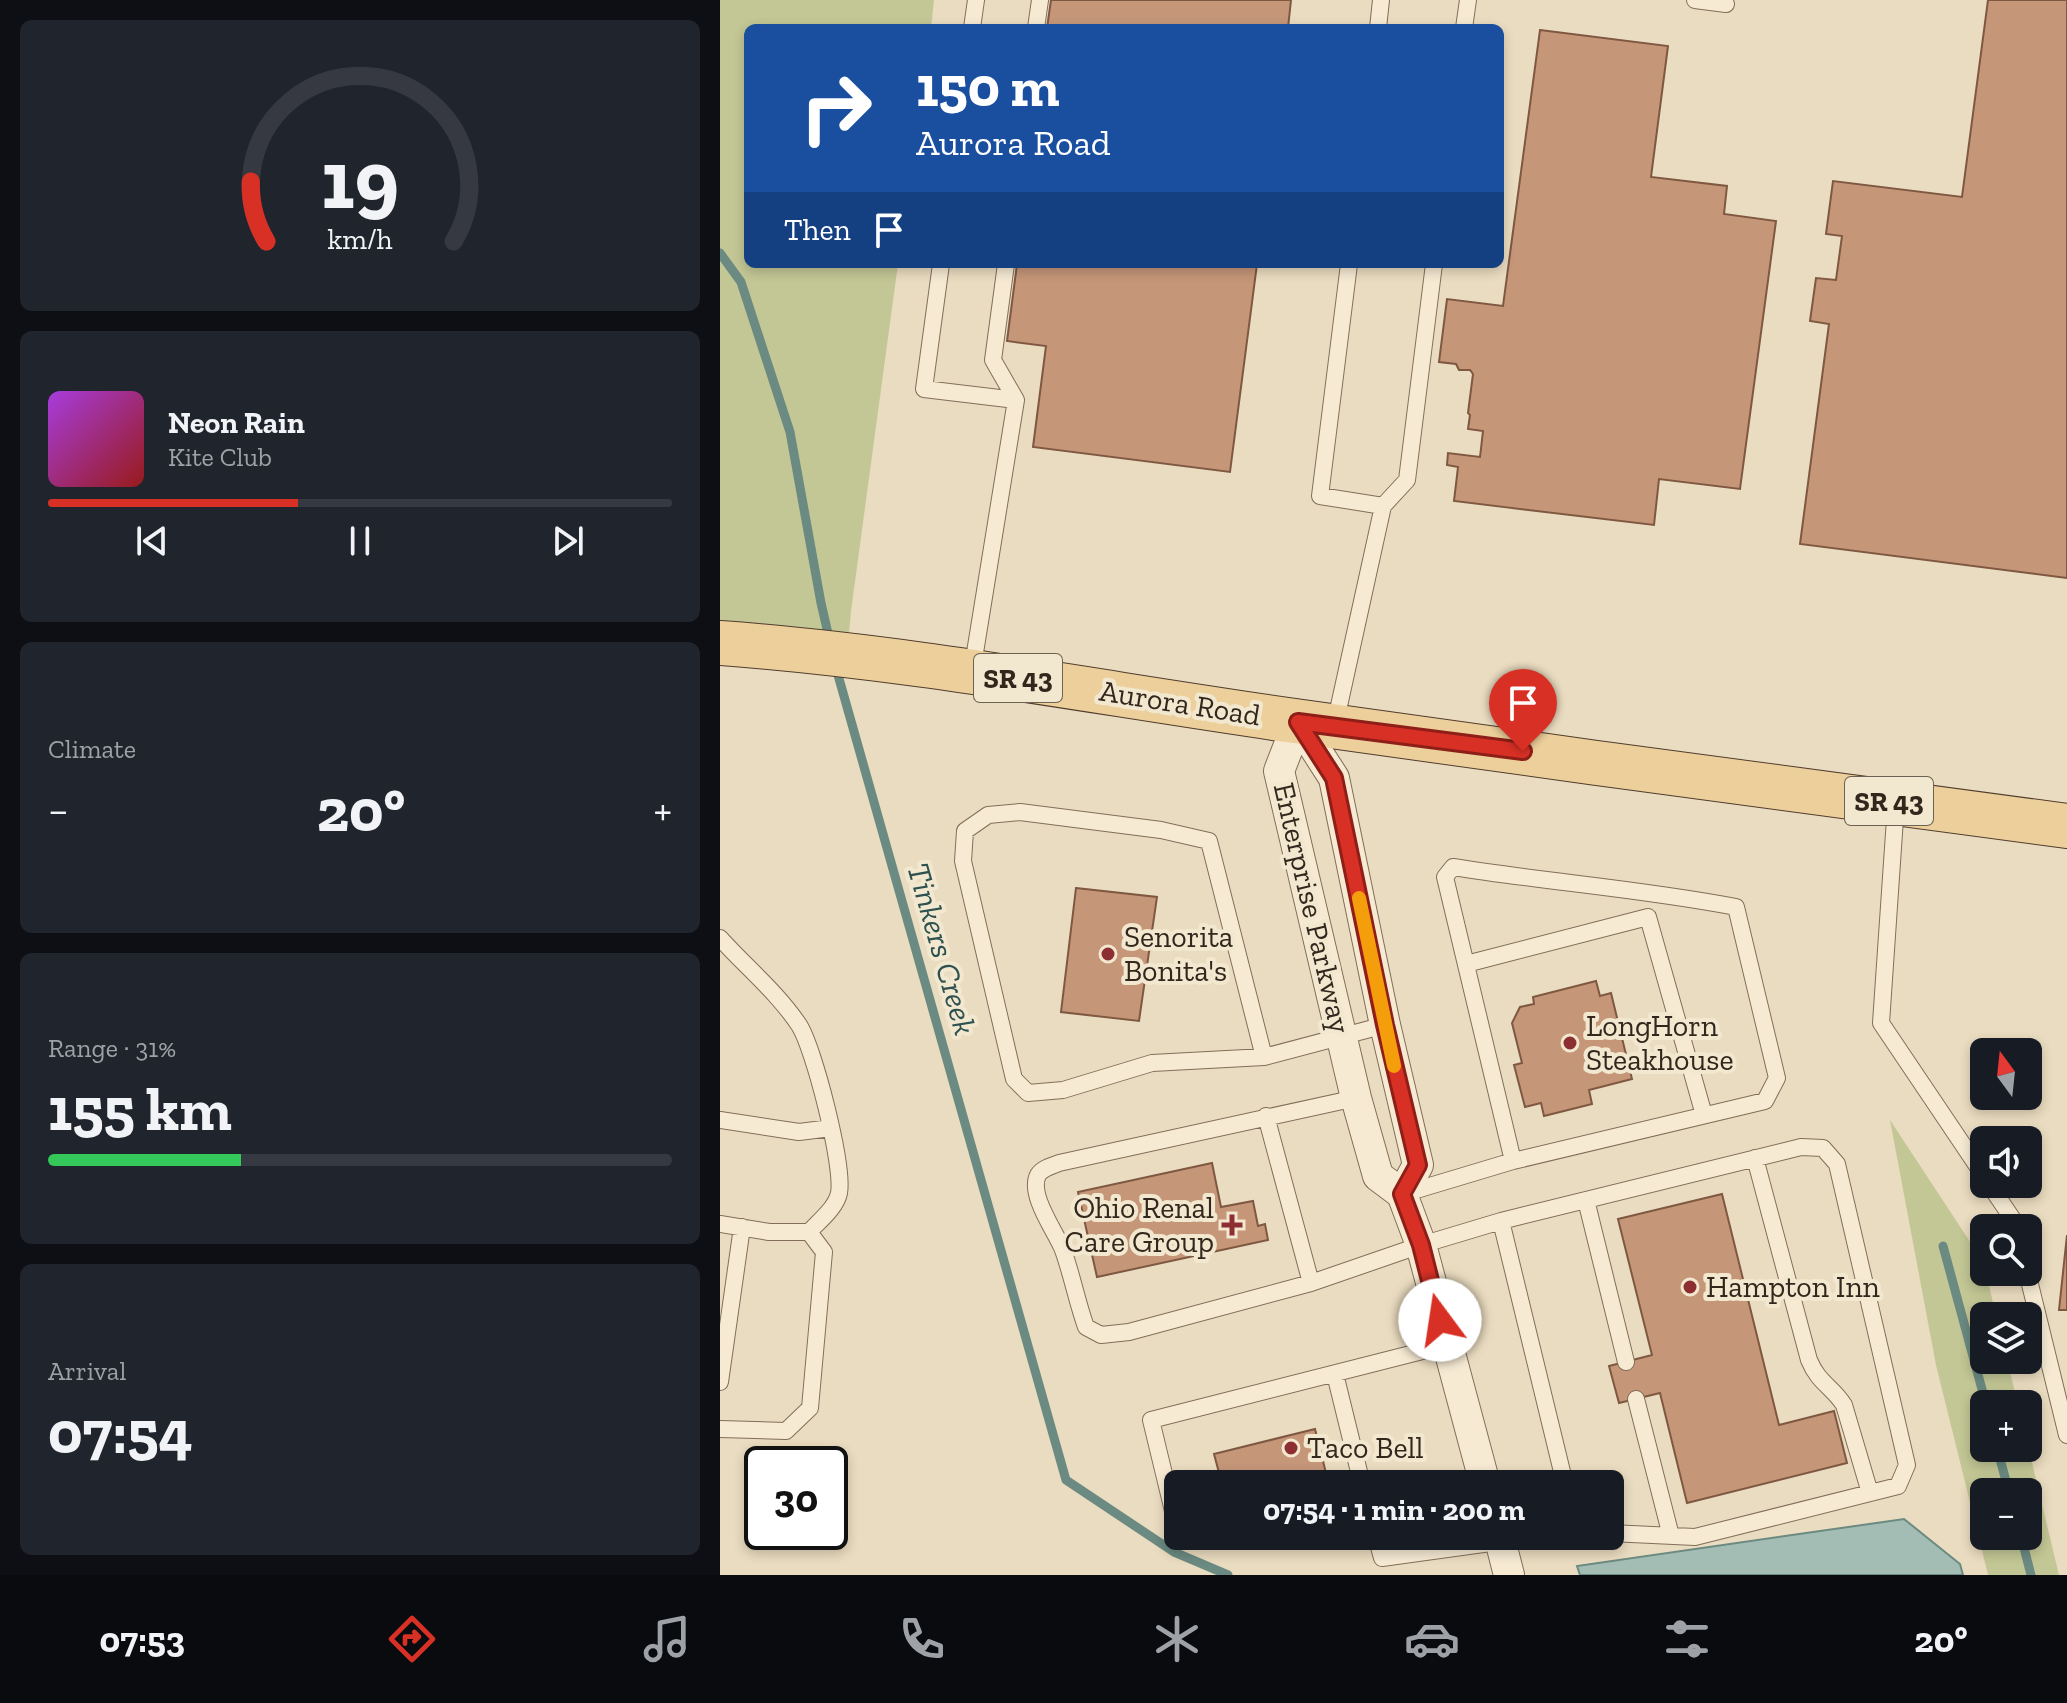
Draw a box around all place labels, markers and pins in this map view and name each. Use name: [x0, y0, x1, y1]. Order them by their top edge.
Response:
pin: [1489, 669, 1557, 751]
place label: Senorita Bonita's: [1124, 919, 1233, 989]
marker: Senorita Bonita's: [1099, 945, 1117, 963]
place label: LongHorn Steakhouse: [1586, 1008, 1734, 1078]
marker: LongHorn Steakhouse: [1561, 1034, 1579, 1052]
place label: Ohio Renal Care Group: [1065, 1190, 1214, 1260]
marker: Ohio Renal Care Group: [1221, 1214, 1243, 1236]
place label: Hampton Inn: [1706, 1269, 1880, 1305]
marker: Hampton Inn: [1681, 1278, 1699, 1296]
place label: Taco Bell: [1307, 1430, 1423, 1466]
marker: Taco Bell: [1282, 1439, 1300, 1457]

